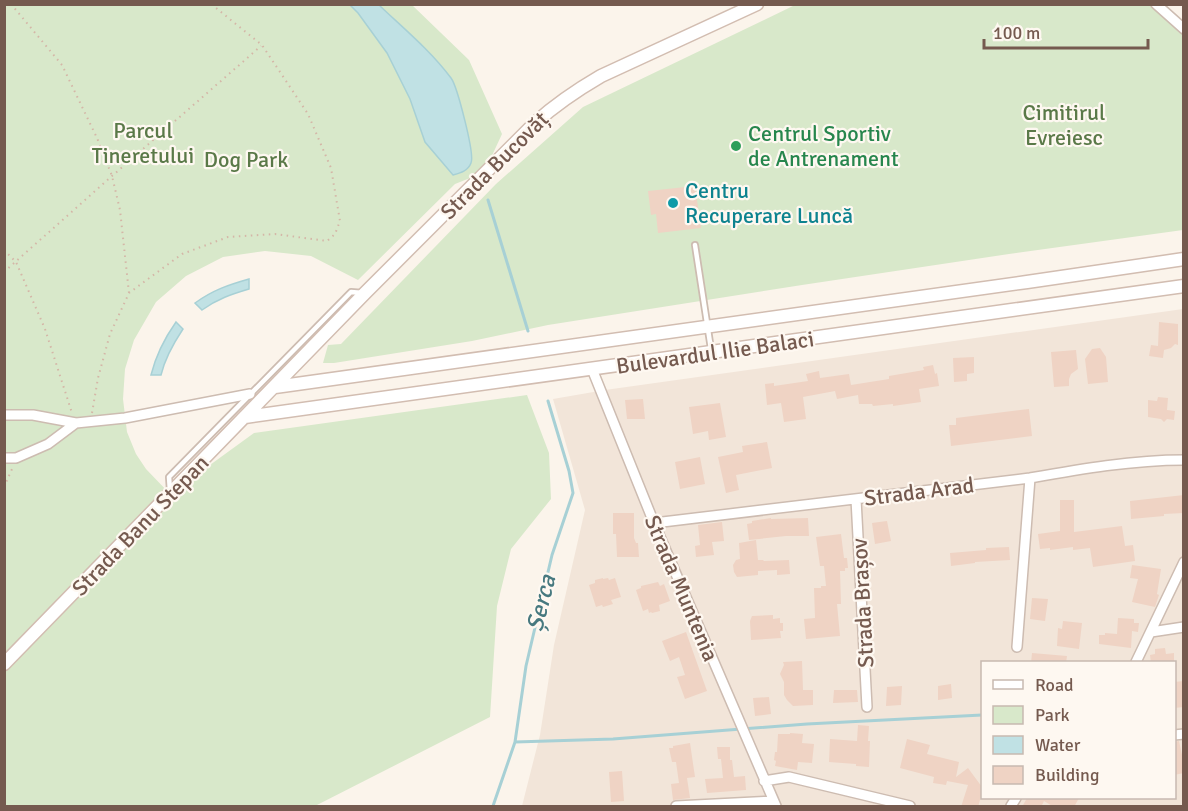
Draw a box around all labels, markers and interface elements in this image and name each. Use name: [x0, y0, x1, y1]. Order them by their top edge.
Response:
scale bar: [984, 12, 1148, 50]
text: 100 m: [993, 22, 1040, 44]
park label: Cimitirul Evreiesc: [1022, 99, 1106, 151]
street label: Strada Bucovăț: [435, 105, 554, 225]
park label: Parcul Tineretului: [92, 117, 194, 169]
place label: Centrul Sportiv de Antrenament: [748, 120, 899, 172]
marker: Centrul Sportiv de Antrenament: [729, 139, 743, 153]
park label: Dog Park: [204, 146, 288, 173]
place label: Centru Recuperare Luncă: [685, 177, 853, 229]
marker: Centru Recuperare Luncă: [666, 196, 680, 210]
street label: Bulevardul Ilie Balaci: [614, 325, 816, 380]
street label: Strada Banu Stepan: [66, 449, 214, 601]
street label: Strada Arad: [862, 471, 976, 512]
street label: Strada Muntenia: [639, 511, 724, 665]
street label: Strada Brașov: [846, 538, 879, 668]
water label: Șerca: [520, 571, 563, 634]
legend: [981, 661, 1176, 799]
text: Road: [1035, 674, 1074, 696]
text: Park: [1035, 704, 1070, 726]
text: Water: [1035, 734, 1081, 756]
text: Building: [1035, 764, 1099, 786]

